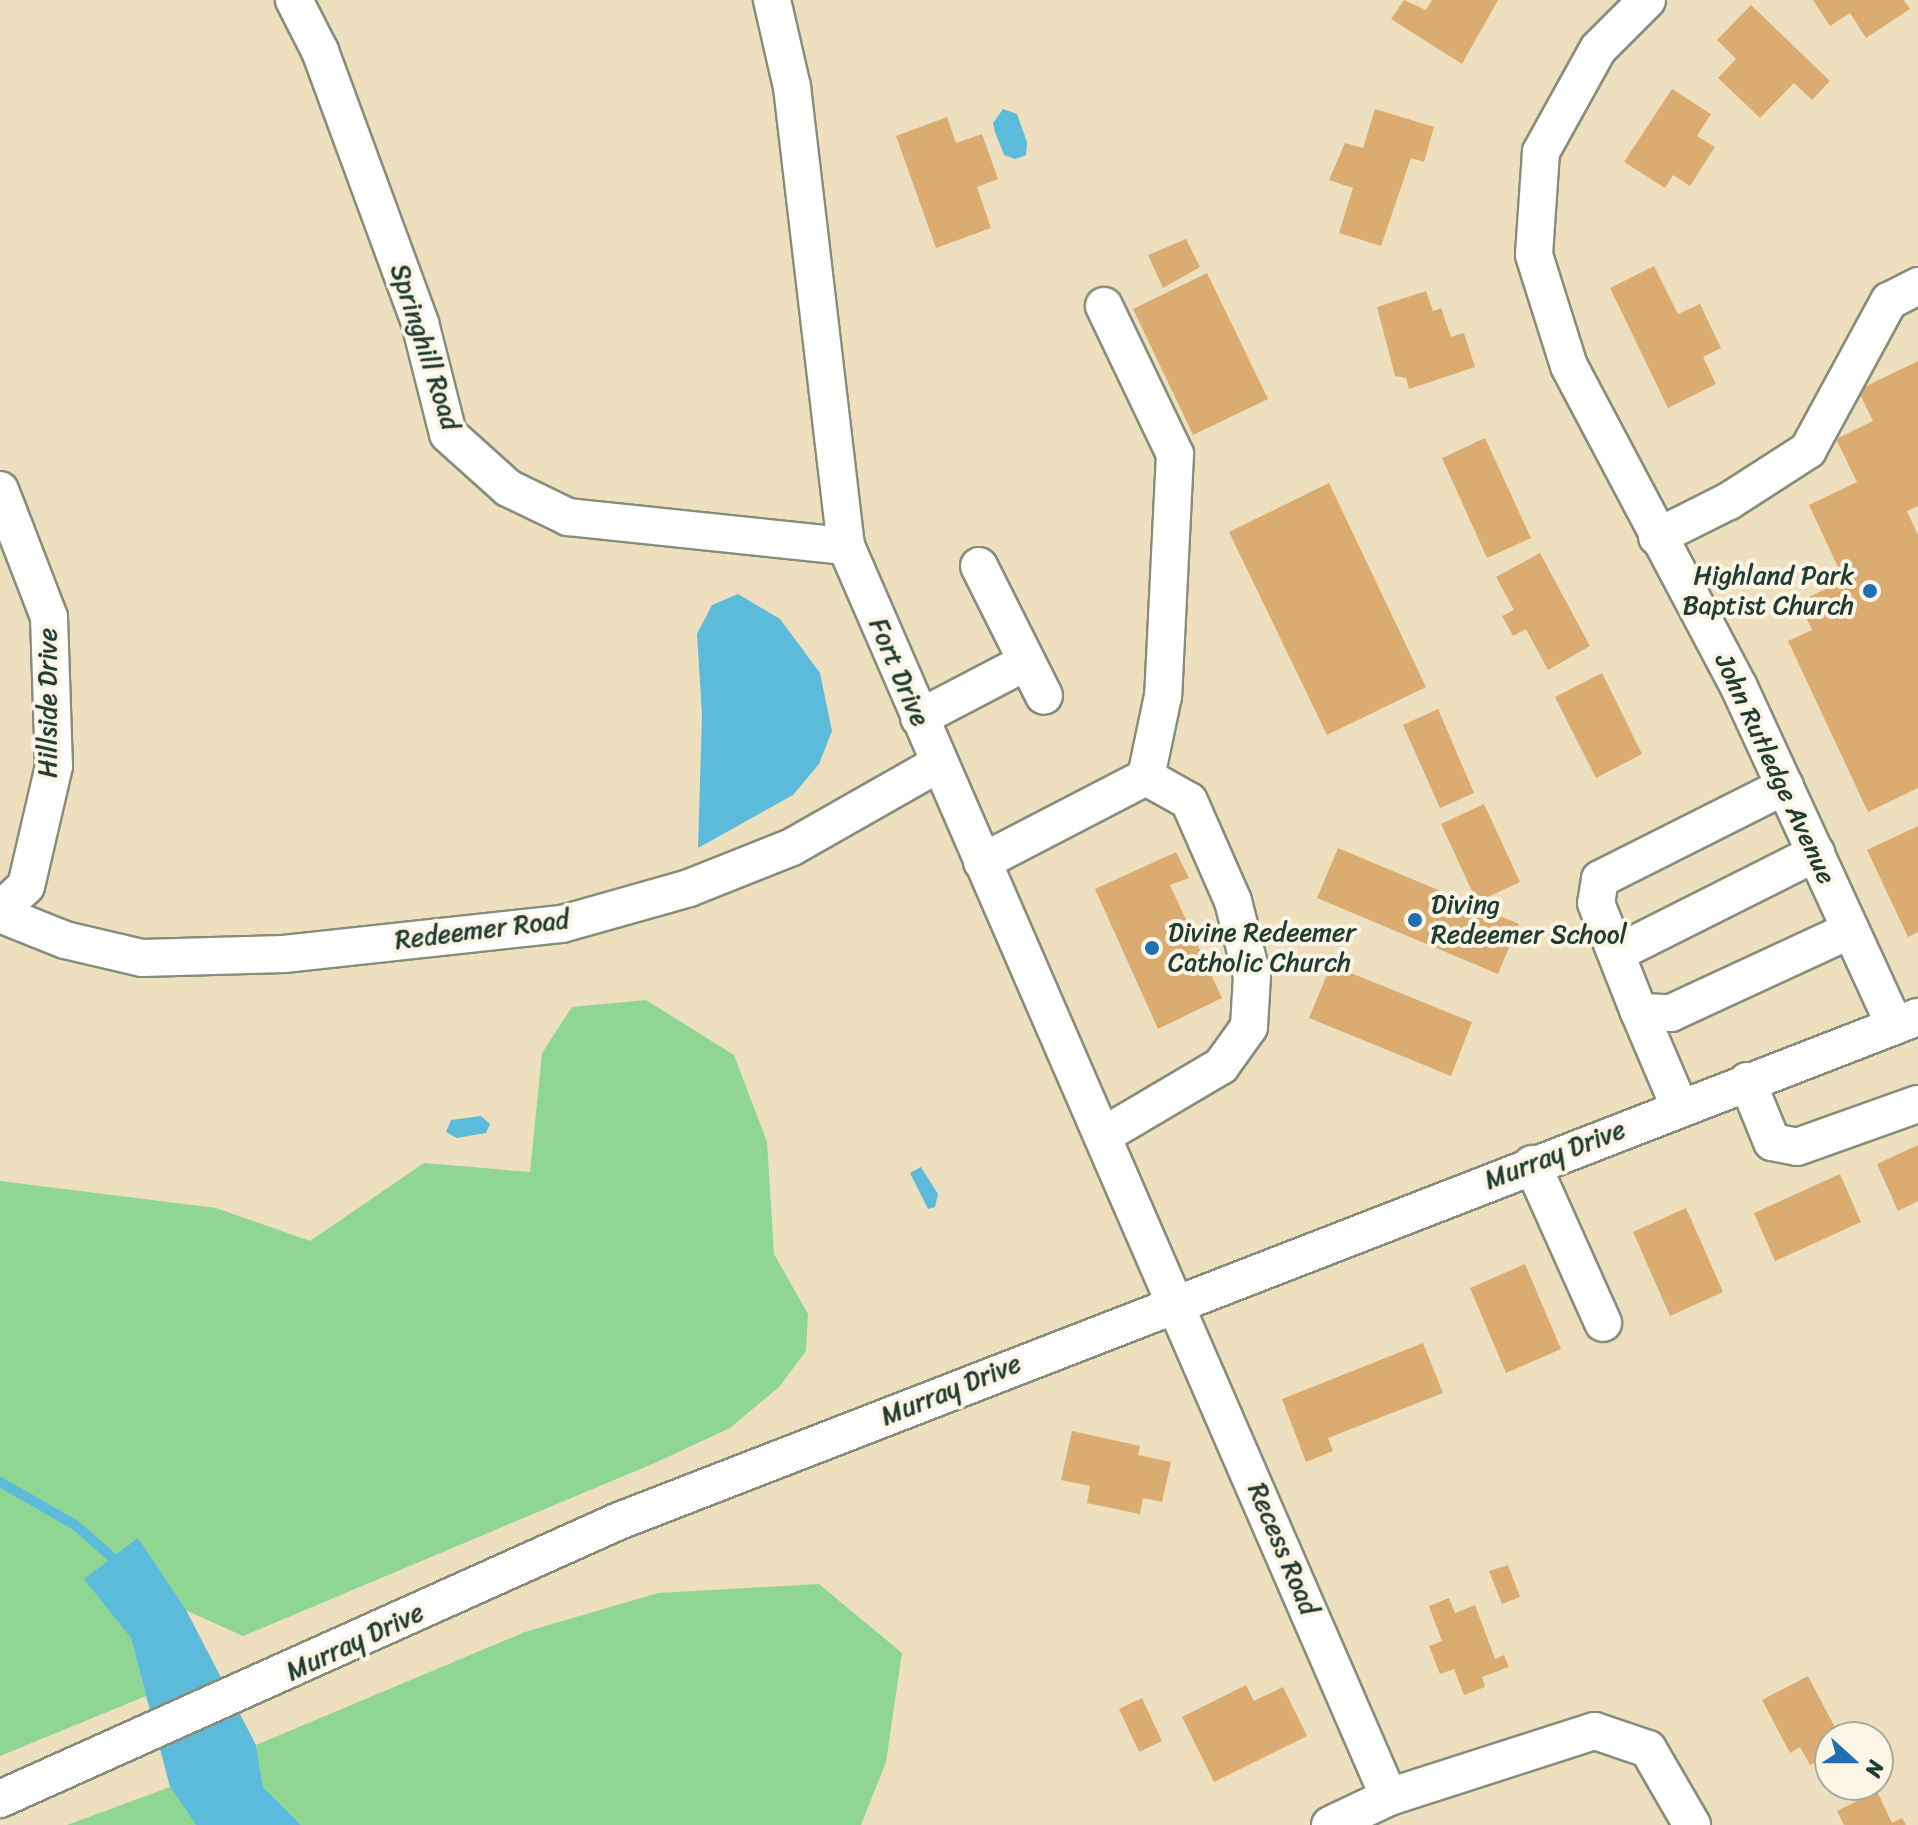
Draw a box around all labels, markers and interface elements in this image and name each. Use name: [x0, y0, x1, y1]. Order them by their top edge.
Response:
street label: Springhill Road: [383, 260, 467, 434]
place label: Highland Park Baptist Church: [1682, 560, 1854, 622]
marker: Highland Park Baptist Church: [1861, 582, 1879, 600]
street label: Fort Drive: [862, 613, 936, 731]
street label: Hillside Drive: [32, 628, 64, 778]
street label: John Rutledge Avenue: [1708, 649, 1842, 889]
place label: Diving Redeemer School: [1431, 889, 1627, 950]
street label: Redeemer Road: [393, 904, 571, 956]
marker: Diving Redeemer School: [1406, 911, 1424, 929]
place label: Divine Redeemer Catholic Church: [1168, 917, 1356, 978]
marker: Divine Redeemer Catholic Church: [1143, 939, 1161, 957]
street label: Murray Drive: [1480, 1114, 1630, 1196]
street label: Murray Drive: [876, 1348, 1026, 1432]
street label: Recess Road: [1241, 1478, 1325, 1620]
street label: Murray Drive: [281, 1596, 429, 1688]
north arrow: [1814, 1721, 1894, 1801]
text: N: [1854, 1755, 1896, 1783]

